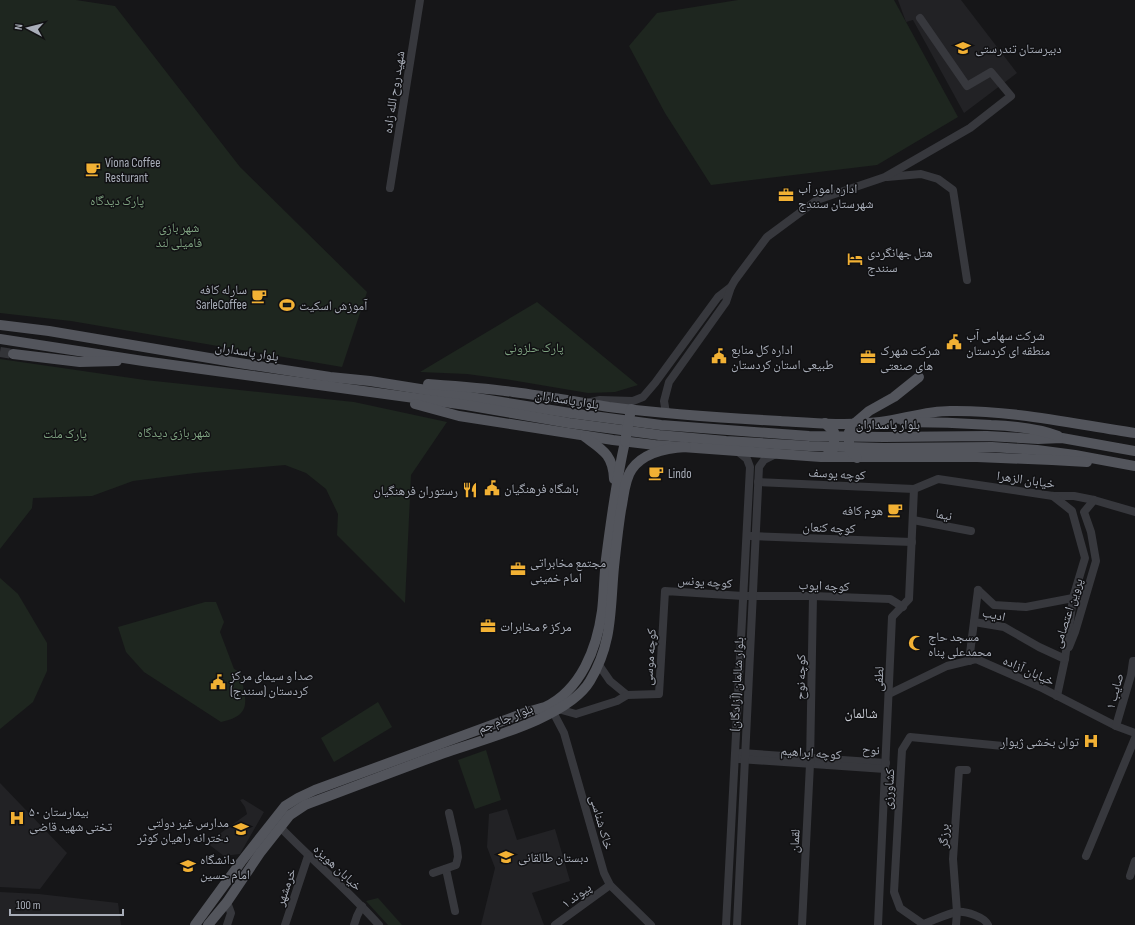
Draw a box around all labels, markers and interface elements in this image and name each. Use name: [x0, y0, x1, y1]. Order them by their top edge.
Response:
north arrow: [8, 8, 48, 48]
text: N: [12, 23, 25, 31]
school or university icon: دبیرستان تندرستی: [954, 39, 972, 57]
place label: دبیرستان تندرستی: [975, 41, 1062, 57]
street label: شهید روح الله زاده: [380, 50, 409, 135]
place label: Viona Coffee Resturant: [105, 155, 160, 186]
cafe icon: Viona Coffee Resturant: [84, 160, 102, 178]
place label: اداره امور آب شهرستان سنندج: [798, 181, 874, 213]
office icon: اداره امور آب شهرستان سنندج: [777, 186, 795, 204]
park label: پارک دیدگاه: [90, 193, 144, 209]
park label: شهر بازی فامیلی لند: [156, 220, 202, 251]
place label: هتل جهانگردی سنندج: [867, 245, 933, 277]
hotel icon: هتل جهانگردی سنندج: [846, 250, 864, 268]
place label: سارله کافه SarleCoffee: [196, 282, 247, 313]
cafe icon: سارله کافه SarleCoffee: [250, 287, 268, 305]
sports icon: آموزش اسکیت: [278, 296, 296, 314]
place label: آموزش اسکیت: [299, 298, 368, 314]
place label: شرکت سهامی آب منطقه ای کردستان: [966, 328, 1050, 359]
public building icon: شرکت سهامی آب منطقه ای کردستان: [945, 333, 963, 351]
street label: بلوار پاسداران: [214, 339, 280, 365]
park label: پارک حلزونی: [504, 340, 564, 356]
place label: اداره کل منابع طبیعی استان کردستان: [731, 342, 834, 373]
place label: شرکت شهرک های صنعتی: [880, 343, 940, 374]
public building icon: اداره کل منابع طبیعی استان کردستان: [710, 347, 728, 365]
office icon: شرکت شهرک های صنعتی: [859, 348, 877, 366]
street label: بلوار پاسداران: [534, 387, 600, 413]
street label: بلوار پاسداران: [856, 417, 920, 433]
park label: شهر بازی دیدگاه: [138, 425, 210, 441]
park label: پارک ملت: [43, 426, 87, 442]
cafe icon: Lindo: [647, 464, 665, 482]
street label: کوچه یوسف: [808, 465, 867, 484]
place label: Lindo: [668, 466, 692, 482]
street label: خیابان الزهرا: [996, 468, 1056, 492]
public building icon: باشگاه فرهنگیان: [483, 479, 501, 497]
restaurant icon: رستوران فرهنگیان: [461, 481, 479, 499]
place label: باشگاه فرهنگیان: [504, 481, 579, 497]
place label: رستوران فرهنگیان: [373, 483, 458, 499]
cafe icon: هوم کافه: [886, 501, 904, 519]
place label: هوم کافه: [842, 503, 883, 519]
street label: نیما: [934, 506, 954, 524]
street label: کوچه کنعان: [802, 519, 856, 537]
place label: مجتمع مخابراتی امام خمینی: [530, 555, 606, 586]
office icon: مجتمع مخابراتی امام خمینی: [509, 560, 527, 578]
street label: کوچه یونس: [677, 572, 734, 592]
street label: پروین اعتصامی: [1049, 576, 1087, 650]
street label: کوچه ایوب: [798, 577, 851, 595]
street label: ادیب: [980, 605, 1007, 625]
office icon: مرکز ۶ مخابرات: [479, 617, 497, 635]
place label: مرکز ۶ مخابرات: [500, 619, 572, 635]
street label: کوچه موسی: [640, 627, 660, 686]
place label: مسجد حاج محمدعلی پناه: [928, 629, 992, 660]
mosque icon: مسجد حاج محمدعلی پناه: [907, 634, 925, 652]
street label: بلوار شالمان (آزادگان): [727, 636, 747, 732]
street label: خیابان آزاده: [1000, 652, 1057, 689]
street label: کوچه نوح: [793, 653, 810, 700]
street label: لطفی: [870, 666, 888, 692]
place label: صدا و سیمای مرکز کردستان (سنندج): [229, 668, 314, 700]
street label: صایب ۱: [1103, 672, 1127, 711]
public building icon: صدا و سیمای مرکز کردستان (سنندج): [209, 673, 227, 691]
street label: بلوار جام جم: [475, 701, 535, 737]
district label: شالمان: [844, 705, 878, 722]
hospital icon: توان بخشی ژیوار: [1082, 732, 1100, 750]
place label: توان بخشی ژیوار: [999, 734, 1079, 750]
street label: نوح: [861, 741, 880, 760]
street label: کوچه ابراهیم: [780, 743, 842, 763]
street label: کشاورزی: [880, 767, 898, 810]
street label: خاک شناسی: [586, 793, 616, 851]
place label: بیمارستان ۵۰ تختی شهید قاضی: [29, 804, 112, 835]
hospital icon: بیمارستان ۵۰ تختی شهید قاضی: [8, 809, 26, 827]
place label: مدارس غیر دولتی دخترانه راهیان کوثر: [136, 815, 229, 846]
school or university icon: مدارس غیر دولتی دخترانه راهیان کوثر: [232, 820, 250, 838]
street label: برزگر: [935, 823, 953, 850]
street label: لقمان: [786, 829, 804, 853]
street label: خیابان هویزه: [310, 841, 365, 894]
school or university icon: دبستان طالقانی: [497, 848, 515, 866]
place label: دبستان طالقانی: [518, 850, 589, 866]
place label: دانشگاه امام حسین: [200, 852, 250, 883]
school or university icon: دانشگاه امام حسین: [179, 857, 197, 875]
street label: خرمشهر: [272, 867, 300, 909]
street label: پیوند ۱: [559, 880, 595, 912]
scale bar: [10, 891, 123, 917]
text: 100 m: [16, 898, 41, 913]

